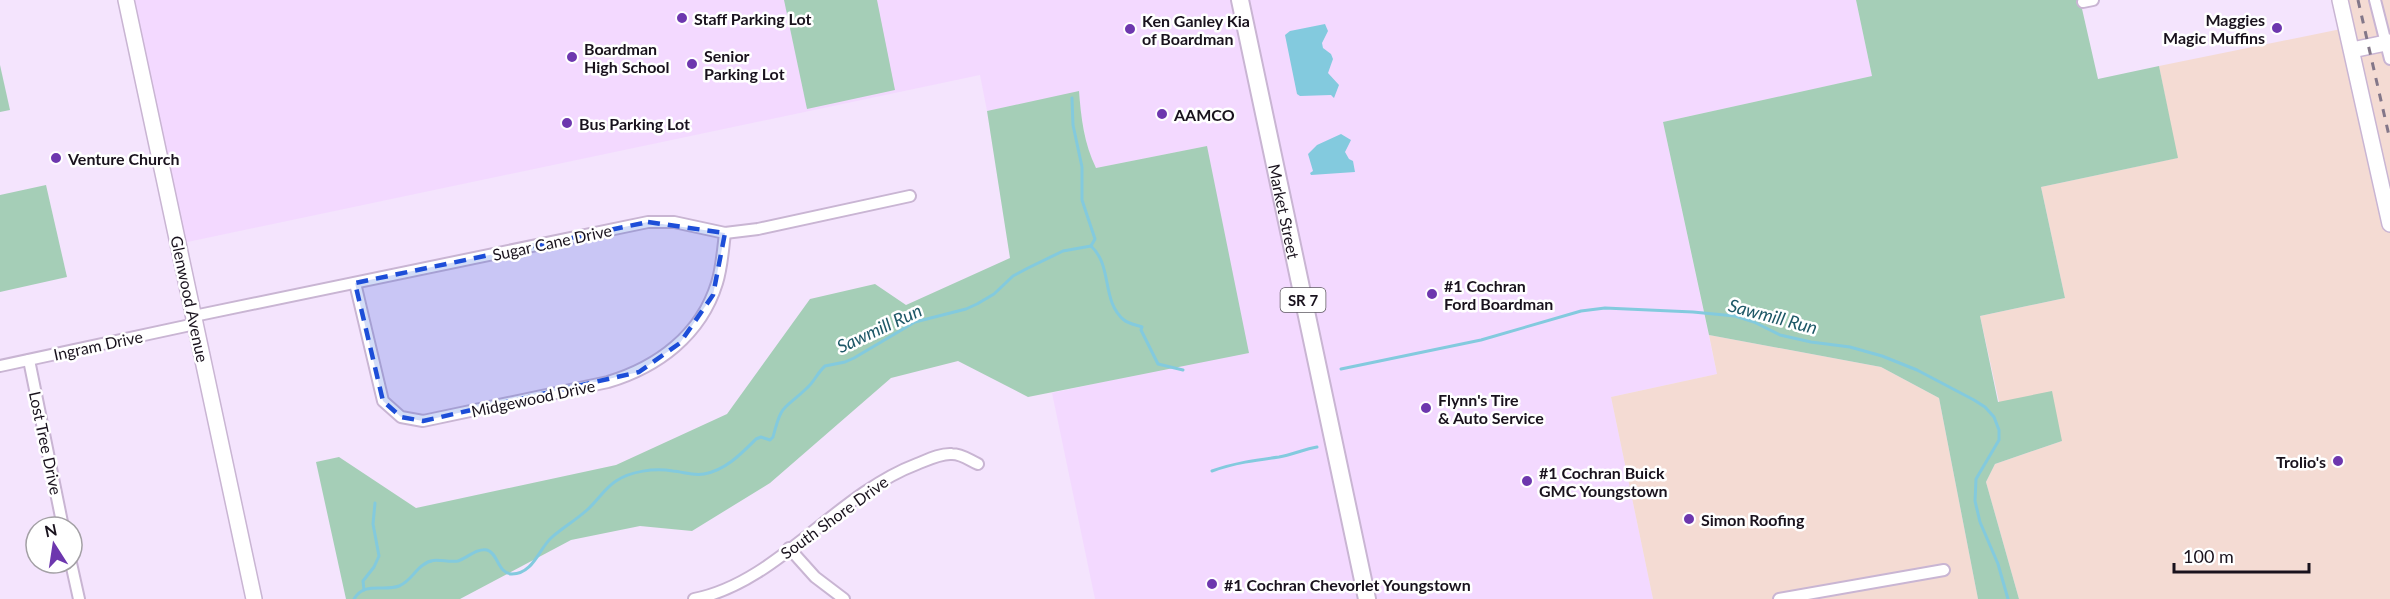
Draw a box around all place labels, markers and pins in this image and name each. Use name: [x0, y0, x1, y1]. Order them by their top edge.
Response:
place label: Staff Parking Lot: [694, 9, 812, 28]
place label: Maggies Magic Muffins: [2163, 10, 2265, 47]
marker: Staff Parking Lot: [675, 11, 689, 25]
place label: Ken Ganley Kia of Boardman: [1142, 11, 1250, 48]
marker: Maggies Magic Muffins: [2270, 21, 2284, 35]
marker: Ken Ganley Kia of Boardman: [1123, 22, 1137, 36]
place label: Boardman High School: [584, 39, 670, 76]
place label: Senior Parking Lot: [704, 46, 785, 83]
marker: Boardman High School: [565, 50, 579, 64]
marker: Senior Parking Lot: [685, 57, 699, 71]
place label: AAMCO: [1173, 105, 1235, 124]
marker: AAMCO: [1155, 107, 1169, 121]
place label: Bus Parking Lot: [579, 114, 690, 133]
marker: Bus Parking Lot: [560, 116, 574, 130]
place label: Venture Church: [67, 149, 180, 168]
marker: Venture Church: [49, 151, 63, 165]
place label: #1 Cochran Ford Boardman: [1444, 276, 1553, 313]
marker: #1 Cochran Ford Boardman: [1425, 287, 1439, 301]
place label: Flynn's Tire & Auto Service: [1438, 390, 1544, 427]
marker: Flynn's Tire & Auto Service: [1419, 401, 1433, 415]
place label: Trolio's: [2276, 452, 2326, 471]
marker: Trolio's: [2331, 454, 2345, 468]
place label: #1 Cochran Buick GMC Youngstown: [1539, 463, 1668, 500]
marker: #1 Cochran Buick GMC Youngstown: [1520, 474, 1534, 488]
place label: Simon Roofing: [1701, 510, 1805, 529]
marker: Simon Roofing: [1682, 512, 1696, 526]
place label: #1 Cochran Chevorlet Youngstown: [1224, 575, 1471, 594]
marker: #1 Cochran Chevorlet Youngstown: [1205, 577, 1219, 591]

